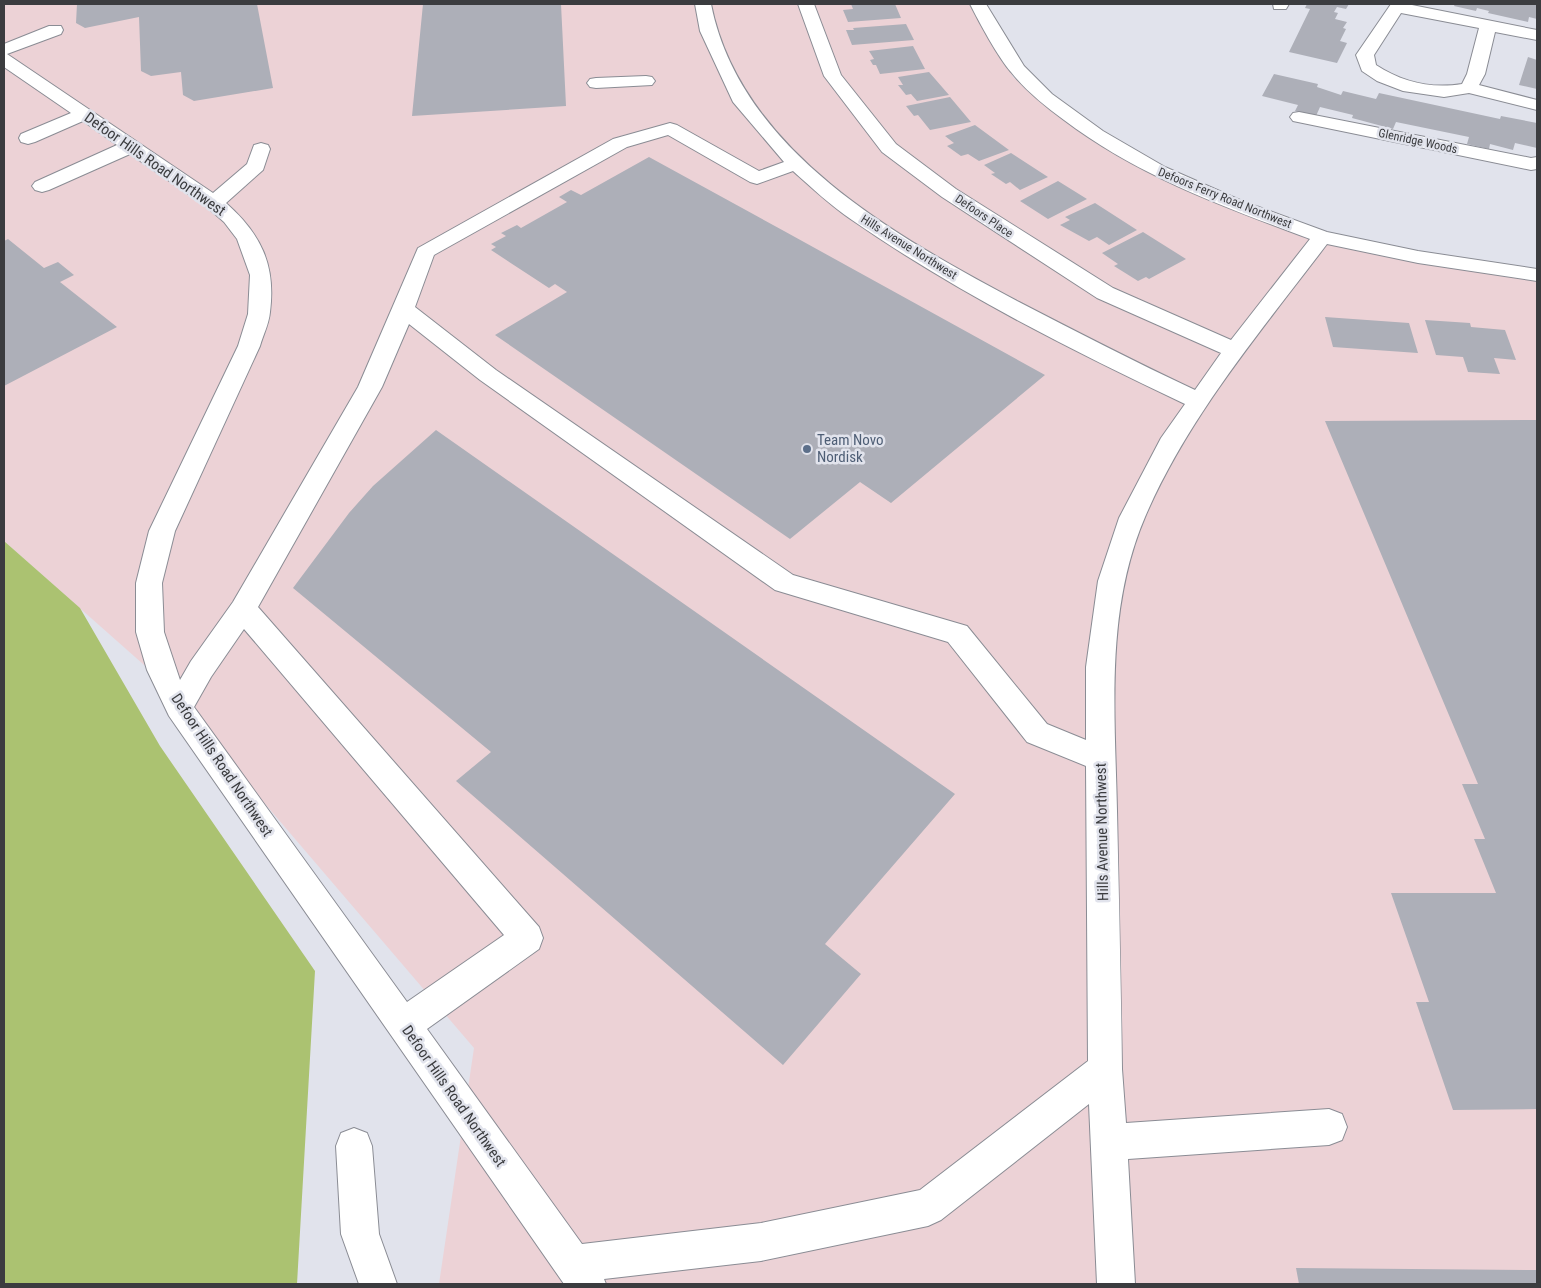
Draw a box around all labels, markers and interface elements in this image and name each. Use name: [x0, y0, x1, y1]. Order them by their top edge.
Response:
street label: Defoor Hills Road Northwest: [81, 108, 229, 220]
street label: Glenridge Woods: [1377, 126, 1459, 156]
street label: Defoors Ferry Road Northwest: [1156, 165, 1294, 231]
street label: Defoors Place: [953, 192, 1016, 241]
street label: Hills Avenue Northwest: [858, 212, 960, 282]
place label: Team Novo Nordisk: [817, 431, 884, 466]
marker: Team Novo Nordisk: [801, 443, 813, 455]
street label: Defoor Hills Road Northwest: [167, 690, 277, 840]
street label: Hills Avenue Northwest: [1092, 763, 1112, 901]
street label: Defoor Hills Road Northwest: [398, 1022, 510, 1170]

